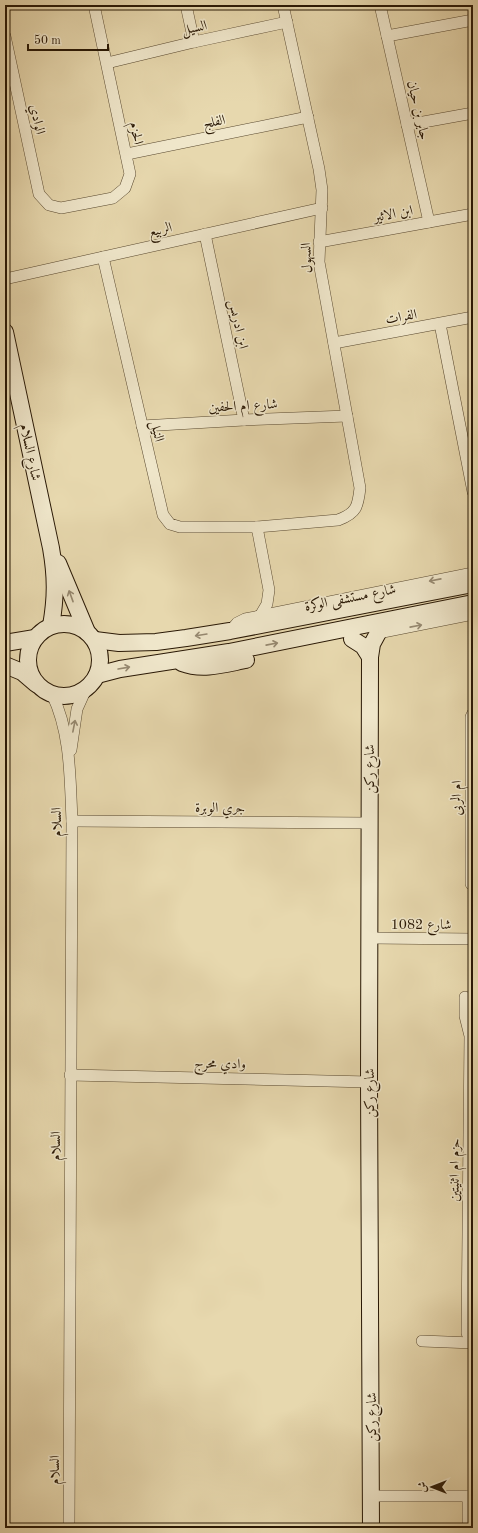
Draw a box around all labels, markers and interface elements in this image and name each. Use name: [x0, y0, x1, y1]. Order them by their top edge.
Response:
street label: السيل: [180, 18, 209, 41]
scale bar: [28, 26, 108, 52]
text: 50 m: [34, 34, 61, 47]
street label: جابر بن حيان: [403, 79, 432, 141]
street label: الوادي: [23, 103, 47, 136]
street label: الفلج: [202, 113, 228, 136]
street label: الحزم: [122, 120, 145, 147]
street label: ابن الاثير: [370, 203, 414, 226]
street label: الربيع: [147, 219, 175, 245]
street label: السهول: [299, 242, 317, 274]
street label: ابن ادريس: [224, 298, 250, 351]
street label: الفرات: [384, 307, 418, 328]
street label: شارع ام الحفين: [208, 397, 278, 420]
street label: النيل: [145, 419, 166, 444]
street label: شارع السلام: [12, 423, 43, 483]
one-way arrow: [429, 577, 442, 585]
street label: شارع مستشفى الوكرة: [303, 581, 398, 618]
one-way arrow: [67, 590, 75, 602]
one-way arrow: [410, 622, 423, 630]
one-way arrow: [195, 632, 208, 640]
one-way arrow: [265, 639, 278, 647]
one-way arrow: [117, 664, 130, 672]
one-way arrow: [70, 719, 78, 732]
street label: شارع ركن: [363, 744, 381, 794]
street label: ام الربى: [449, 781, 469, 815]
street label: جري الوبرة: [195, 801, 245, 819]
street label: السلام: [50, 807, 69, 837]
street label: شارع 1082: [391, 918, 451, 936]
street label: وادي محرج: [194, 1057, 246, 1076]
street label: شارع ركن: [363, 1068, 381, 1118]
street label: السلام: [49, 1131, 68, 1161]
street label: حزم ام اثنيتين: [447, 1138, 468, 1202]
street label: شارع ركن: [365, 1392, 383, 1442]
street label: السلام: [48, 1455, 67, 1485]
north arrow: [412, 1467, 452, 1507]
text: ش: [418, 1481, 429, 1492]

